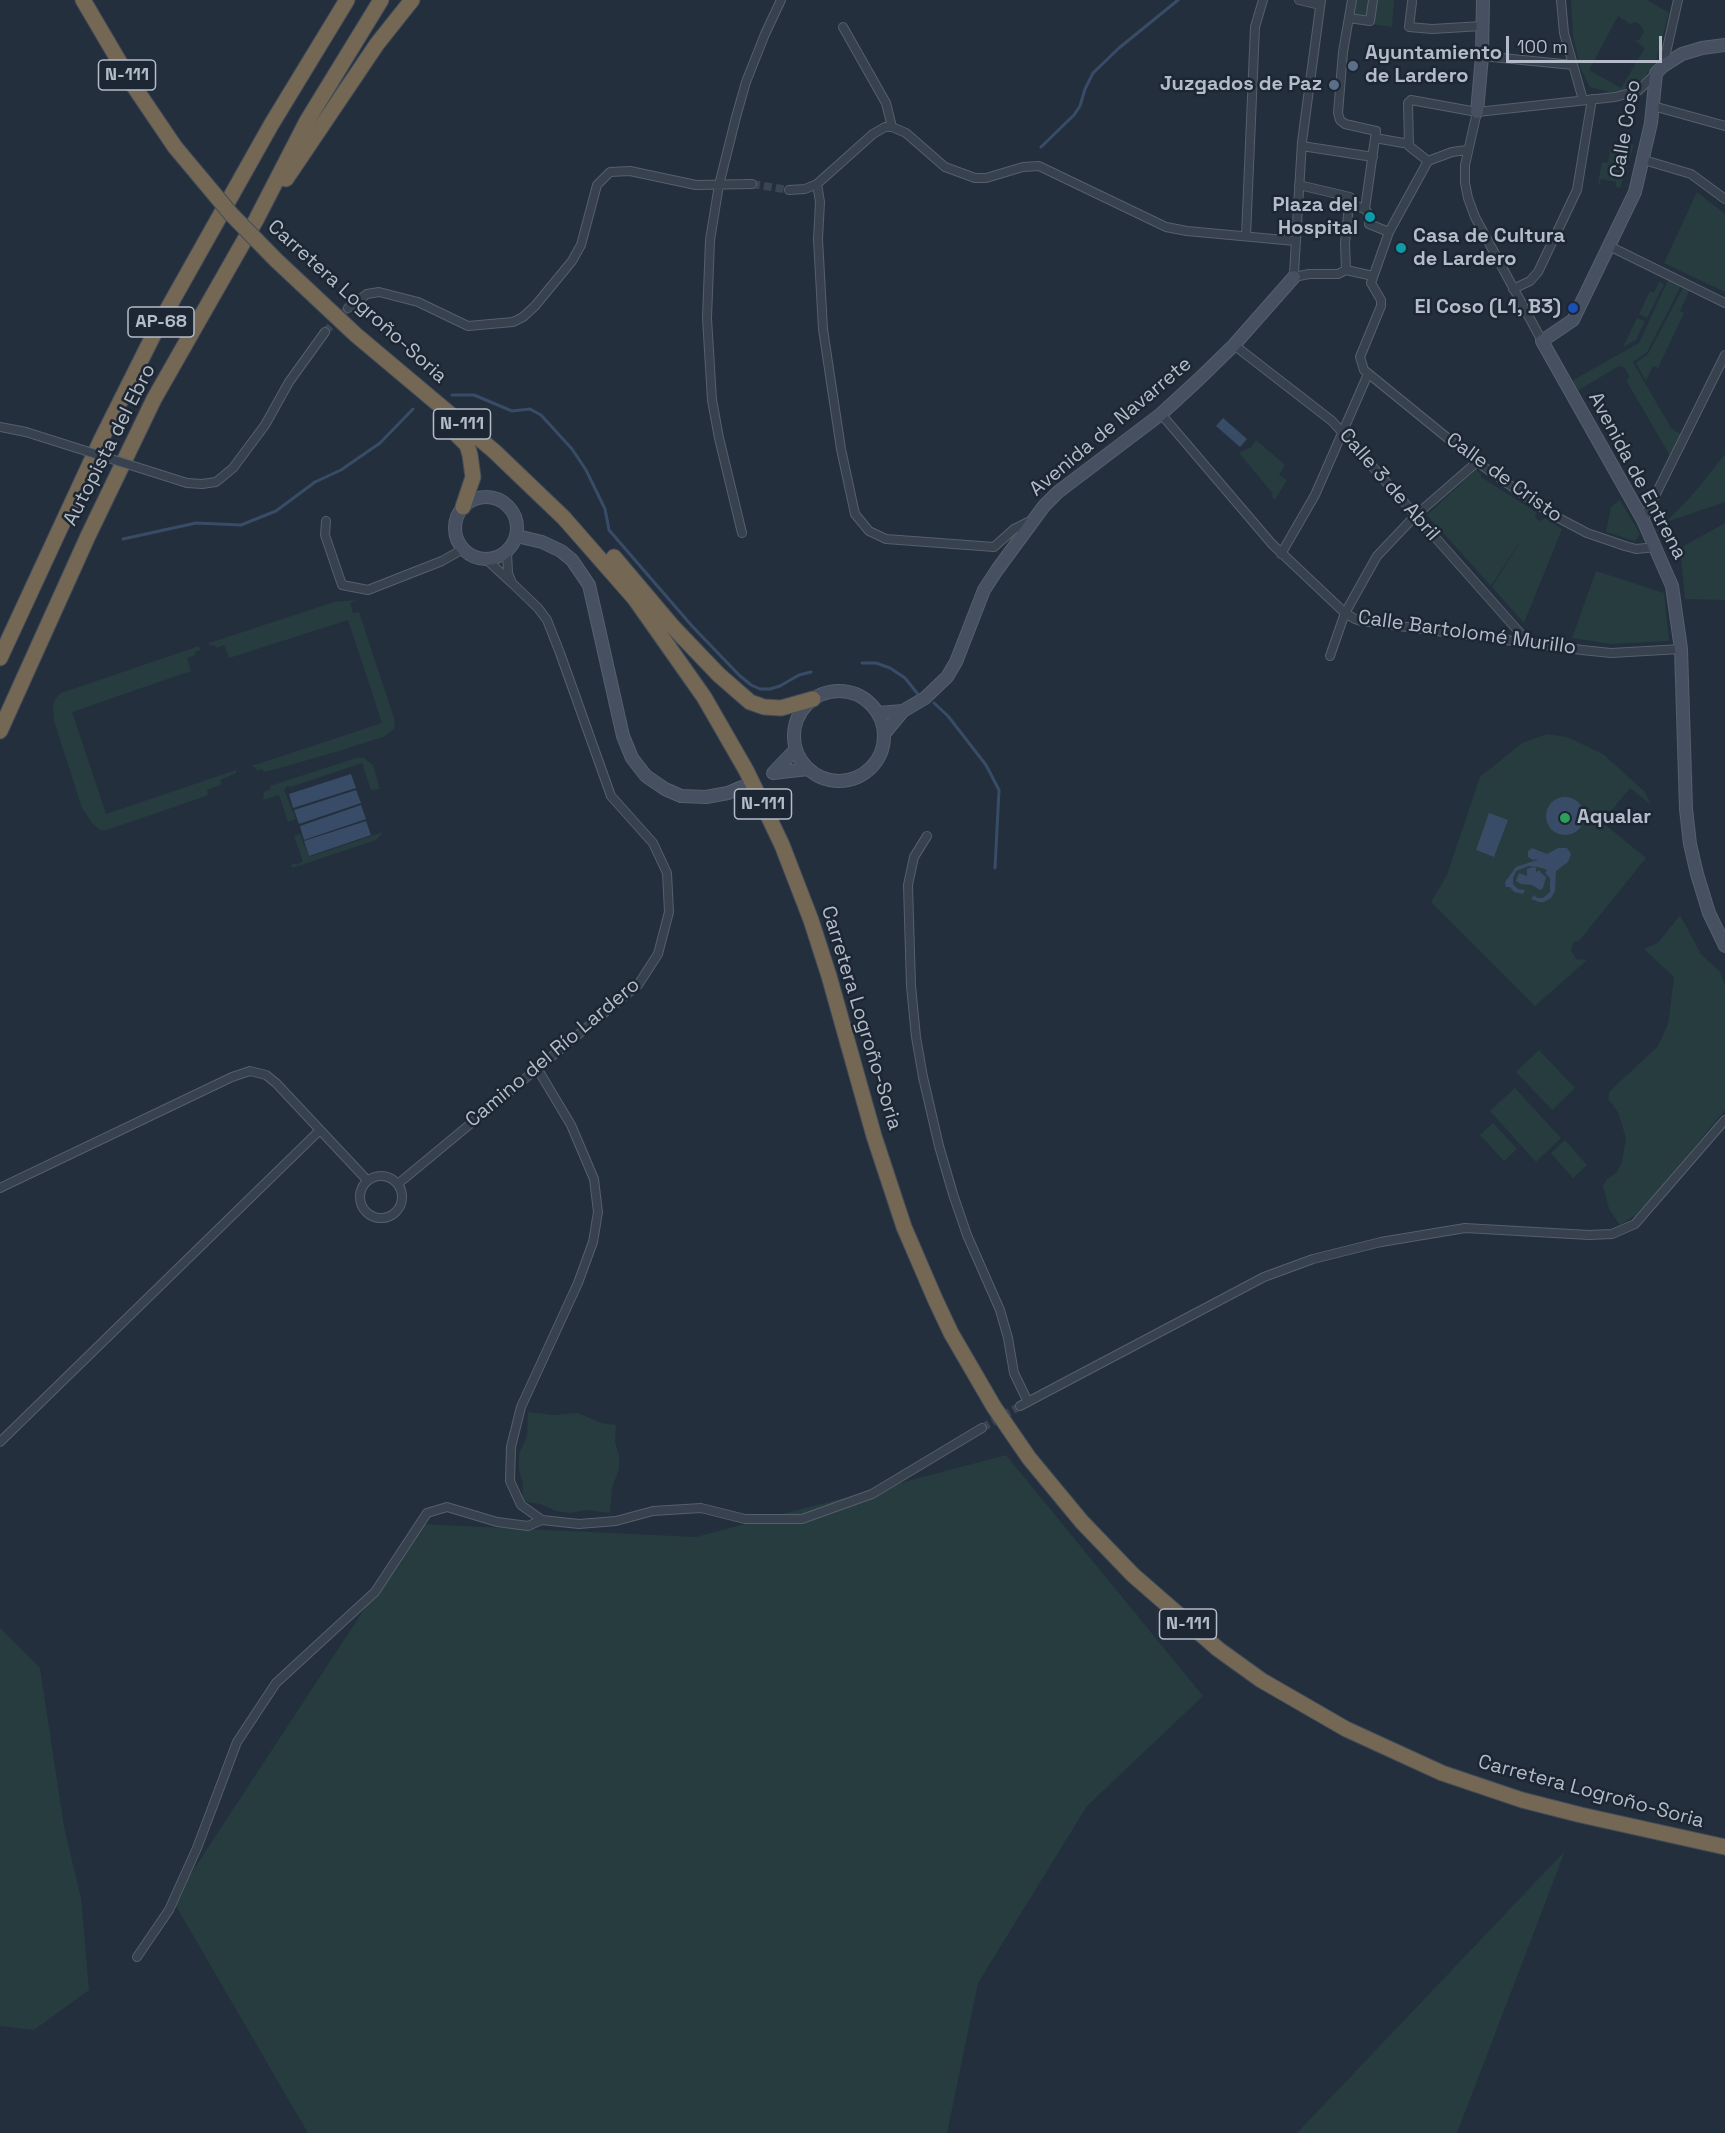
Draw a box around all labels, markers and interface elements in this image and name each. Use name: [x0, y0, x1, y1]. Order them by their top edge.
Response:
scale bar: [1509, 24, 1665, 62]
text: 100 m: [1517, 35, 1568, 58]
place label: Ayuntamiento de Lardero: [1365, 42, 1502, 89]
marker: Ayuntamiento de Lardero: [1346, 59, 1360, 73]
road number: N-111: [98, 60, 156, 90]
place label: Juzgados de Paz: [1160, 73, 1322, 97]
marker: Juzgados de Paz: [1327, 78, 1341, 92]
street label: Calle Coso: [1606, 78, 1646, 180]
place label: Plaza del Hospital: [1272, 194, 1358, 241]
marker: Plaza del Hospital: [1363, 210, 1377, 224]
street label: Carretera Logroño-Soria: [262, 215, 452, 389]
place label: Casa de Cultura de Lardero: [1413, 225, 1565, 272]
marker: Casa de Cultura de Lardero: [1394, 241, 1408, 255]
place label: El Coso (L1, B3): [1415, 296, 1561, 320]
marker: El Coso (L1, B3): [1566, 301, 1580, 315]
road number: AP-68: [128, 307, 194, 337]
street label: Avenida de Navarrete: [1025, 352, 1197, 502]
street label: Autopista del Ebro: [59, 360, 161, 530]
street label: Avenida de Entrena: [1583, 388, 1691, 564]
road number: N-111: [434, 409, 490, 439]
street label: Calle 3 de Abril: [1334, 424, 1444, 546]
street label: Calle de Cristo: [1441, 428, 1567, 528]
street label: Calle Bartolomé Murillo: [1356, 606, 1578, 660]
road number: N-111: [734, 789, 792, 819]
place label: Aqualar: [1577, 806, 1651, 830]
marker: Aqualar: [1558, 811, 1572, 825]
street label: Carretera Logroño-Soria: [815, 903, 907, 1133]
street label: Camino del Río Lardero: [461, 973, 645, 1133]
road number: N-111: [1160, 1609, 1216, 1639]
street label: Carretera Logroño-Soria: [1475, 1750, 1707, 1834]

